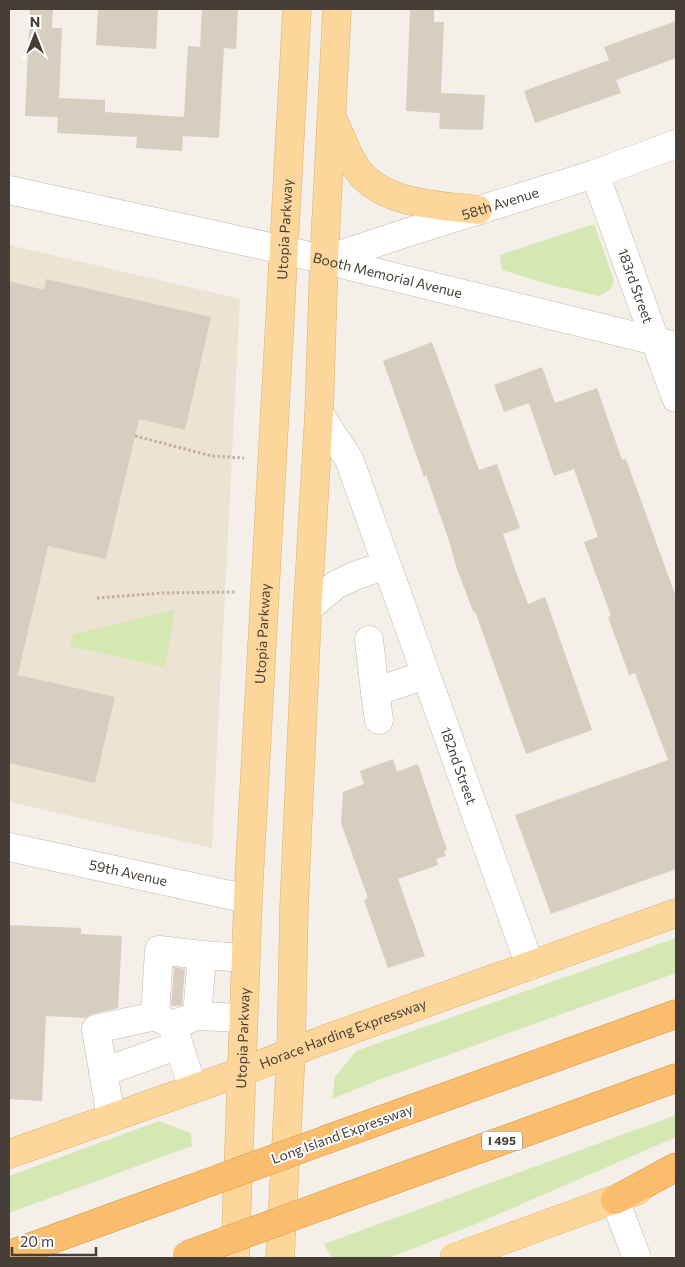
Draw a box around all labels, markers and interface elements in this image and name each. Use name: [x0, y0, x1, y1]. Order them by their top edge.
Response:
north arrow: [10, 10, 60, 60]
text: N: [30, 13, 40, 30]
street label: Utopia Parkway: [273, 178, 296, 280]
street label: 58th Avenue: [459, 183, 541, 223]
street label: 183rd Street: [615, 246, 657, 326]
street label: Booth Memorial Avenue: [311, 248, 464, 301]
street label: Utopia Parkway: [251, 583, 273, 684]
street label: 182nd Street: [437, 725, 481, 807]
street label: 59th Avenue: [88, 856, 169, 889]
street label: Utopia Parkway: [232, 987, 253, 1089]
street label: Horace Harding Expressway: [257, 995, 429, 1072]
street label: Long Island Expressway: [269, 1100, 415, 1167]
road number: I 495: [482, 1132, 522, 1150]
scale bar: [12, 1224, 96, 1256]
text: 20 m: [20, 1232, 54, 1250]

